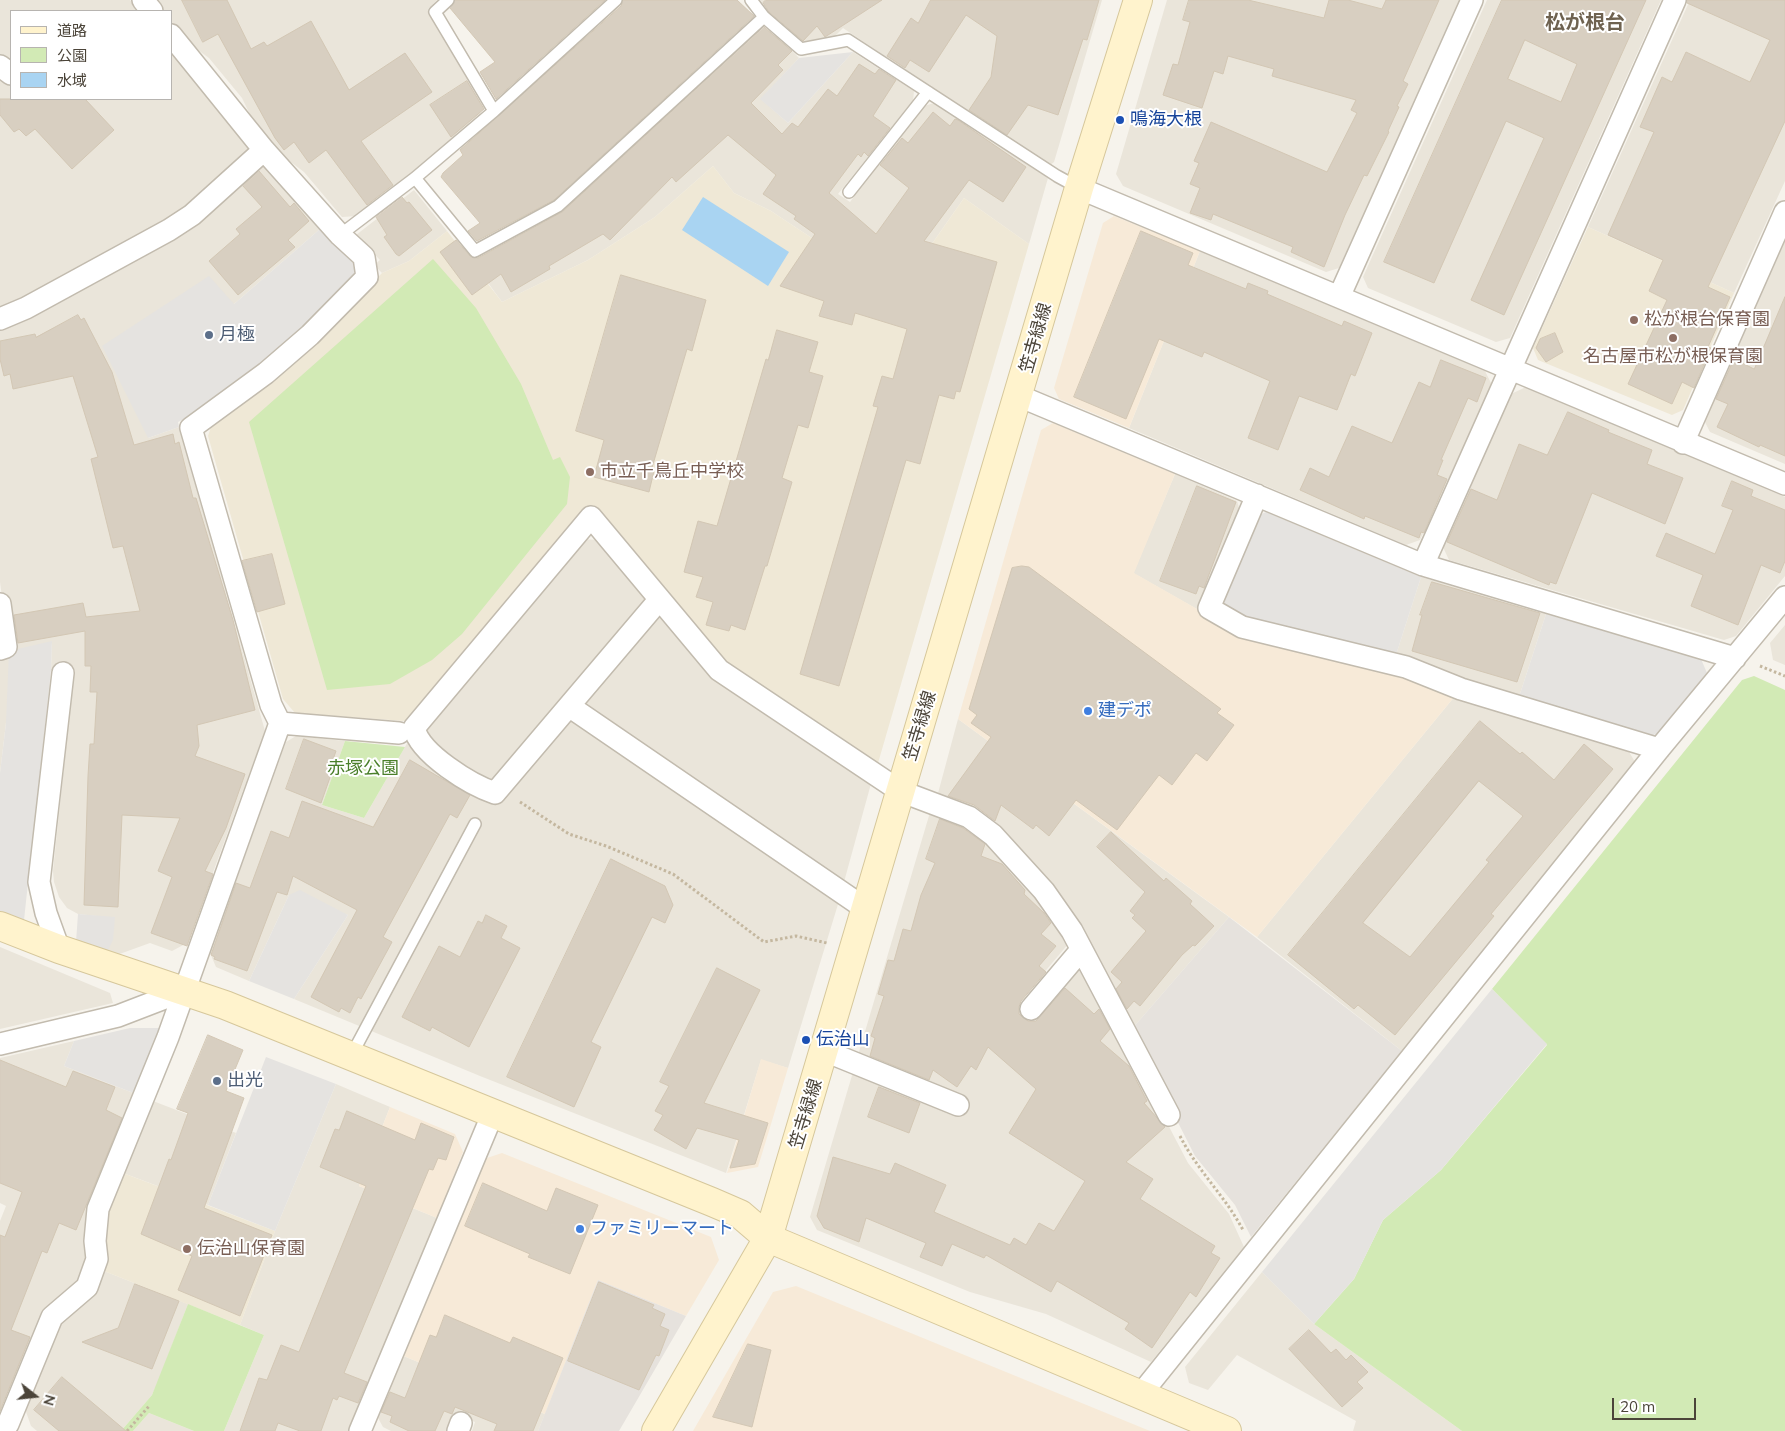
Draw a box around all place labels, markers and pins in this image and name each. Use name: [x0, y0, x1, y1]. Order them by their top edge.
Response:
place label: 鳴海大根: [1130, 109, 1202, 131]
marker: 鳴海大根: [1114, 114, 1126, 126]
place label: 松が根台保育園: [1644, 309, 1770, 331]
marker: 松が根台保育園: [1628, 314, 1640, 326]
place label: 月極: [219, 324, 255, 346]
marker: 月極: [203, 329, 215, 341]
marker: 名古屋市松が根保育園: [1667, 332, 1679, 344]
place label: 名古屋市松が根保育園: [1583, 346, 1763, 368]
place label: 市立千鳥丘中学校: [600, 461, 744, 483]
marker: 市立千鳥丘中学校: [584, 466, 596, 478]
place label: 建デポ: [1098, 700, 1152, 722]
marker: 建デポ: [1082, 705, 1094, 717]
place label: 伝治山: [816, 1029, 870, 1051]
marker: 伝治山: [800, 1034, 812, 1046]
place label: 出光: [227, 1070, 263, 1092]
marker: 出光: [211, 1075, 223, 1087]
place label: ファミリーマート: [590, 1218, 734, 1240]
marker: ファミリーマート: [574, 1223, 586, 1235]
place label: 伝治山保育園: [197, 1238, 305, 1260]
marker: 伝治山保育園: [181, 1243, 193, 1255]

